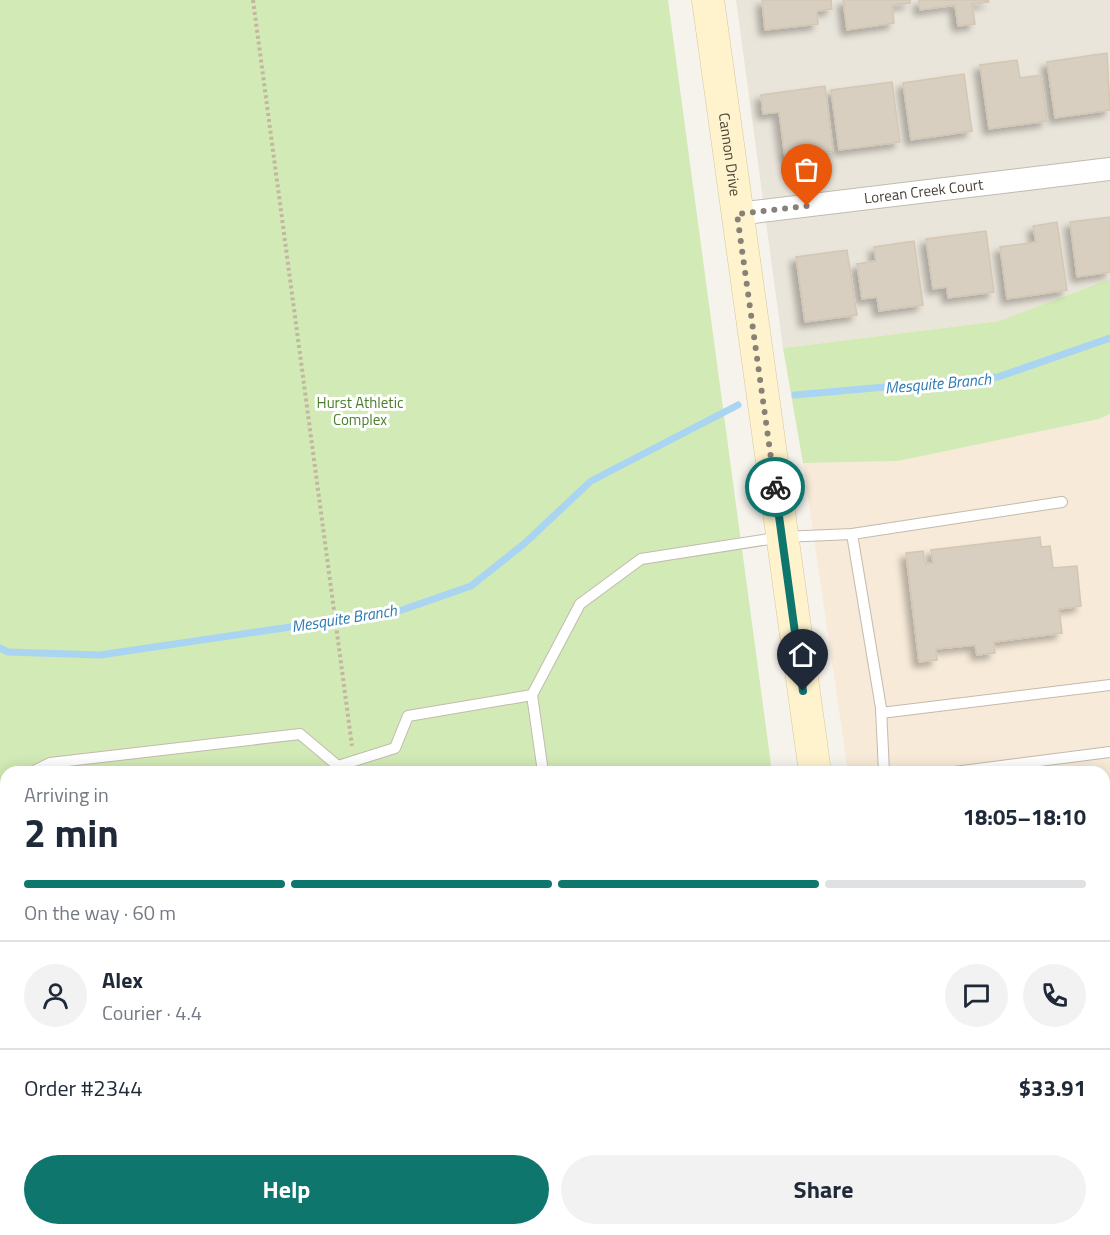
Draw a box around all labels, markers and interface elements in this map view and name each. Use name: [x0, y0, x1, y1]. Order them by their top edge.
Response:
street label: Cannon Drive: [713, 111, 747, 198]
pin: [781, 144, 832, 206]
icon: bag: [790, 153, 823, 186]
street label: Lorean Creek Court: [863, 172, 985, 210]
water label: Mesquite Branch: [884, 366, 993, 400]
park label: Hurst Athletic Complex: [317, 391, 403, 431]
courier: [745, 457, 805, 517]
icon: bike: [759, 471, 792, 504]
water label: Mesquite Branch: [290, 598, 399, 638]
pin: [777, 629, 828, 691]
icon: home: [786, 638, 819, 671]
text: Arriving in: [24, 779, 109, 810]
text: 18:05–18:10: [963, 800, 1086, 834]
text: 2 min: [24, 803, 119, 862]
text: On the way · 60 m: [24, 897, 176, 928]
text: Alex: [102, 963, 143, 997]
button: person: [24, 964, 87, 1027]
button: chat: [945, 964, 1008, 1027]
button: phone: [1023, 964, 1086, 1027]
text: Courier · 4.4: [102, 997, 202, 1028]
text: Order #2344: [24, 1071, 143, 1105]
text: $33.91: [1019, 1071, 1086, 1105]
button: Help: [24, 1155, 549, 1224]
button: Share: [561, 1155, 1086, 1224]

